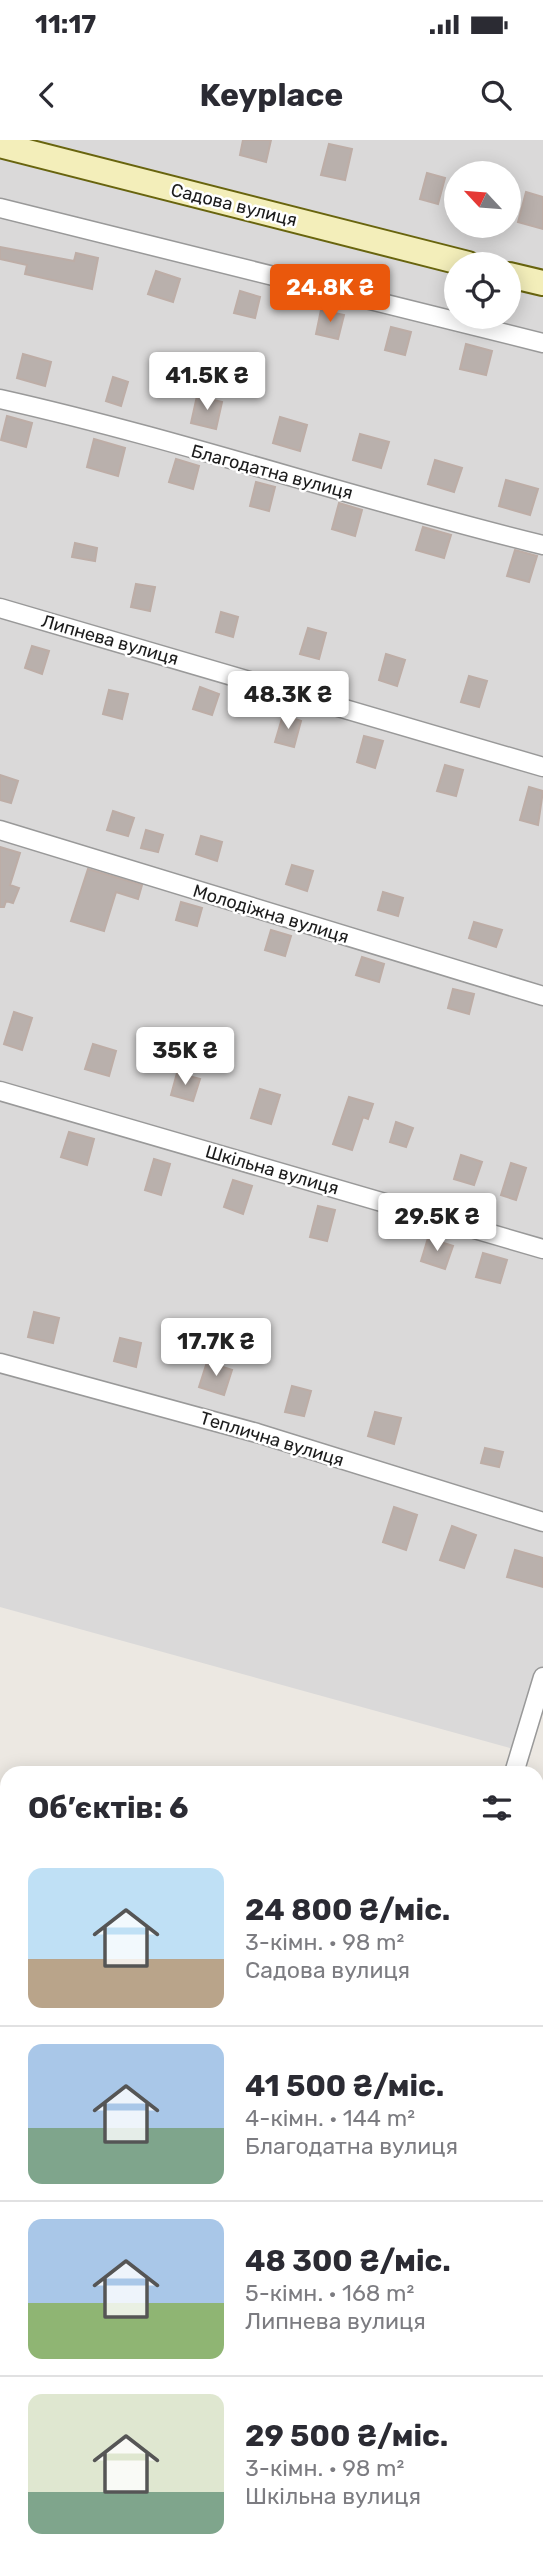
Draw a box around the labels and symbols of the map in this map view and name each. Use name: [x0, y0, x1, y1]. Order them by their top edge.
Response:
north arrow: [444, 161, 522, 238]
street label: Садова вулиця: [169, 179, 299, 231]
pin: 24.8K ₴: [265, 264, 395, 324]
pin: 41.5K ₴: [142, 352, 272, 412]
street label: Благодатна вулиця: [189, 440, 355, 504]
street label: Липнева вулиця: [39, 610, 181, 670]
pin: 48.3K ₴: [223, 672, 353, 731]
street label: Молодіжна вулиця: [190, 880, 352, 948]
pin: 35K ₴: [136, 1028, 234, 1087]
street label: Шкільна вулиця: [203, 1140, 341, 1200]
pin: 29.5K ₴: [372, 1194, 502, 1253]
pin: 17.7K ₴: [151, 1318, 281, 1378]
street label: Теплична вулиця: [197, 1407, 347, 1471]

